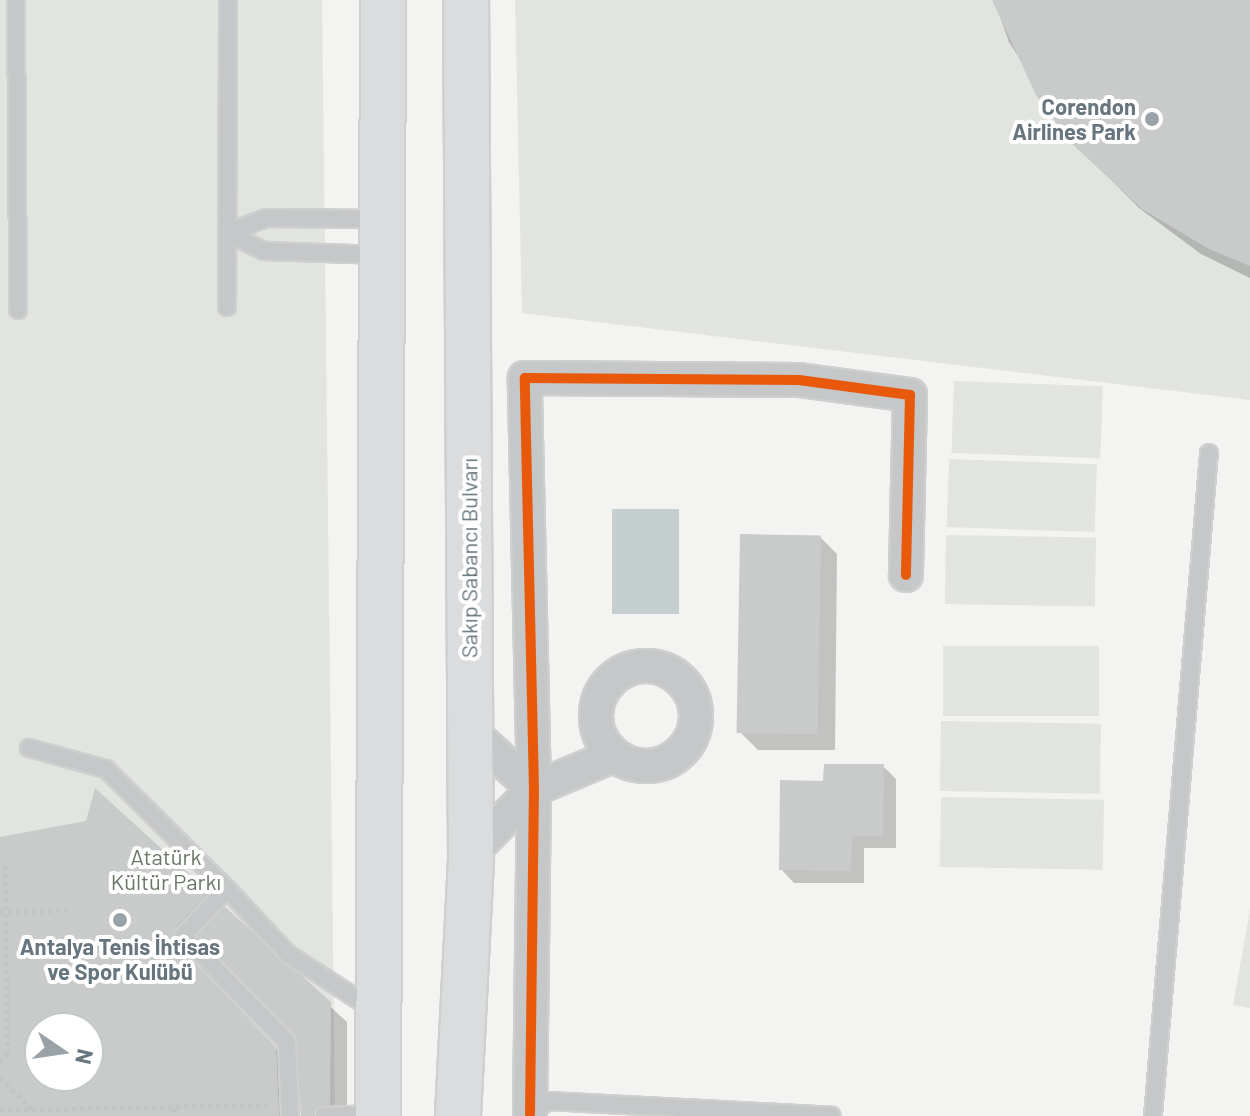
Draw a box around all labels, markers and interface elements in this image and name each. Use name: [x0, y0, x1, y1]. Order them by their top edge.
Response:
place label: Corendon Airlines Park: [1012, 93, 1136, 144]
marker: Corendon Airlines Park: [1143, 110, 1161, 128]
street label: Sakıp Sabancı Bulvarı: [456, 458, 482, 658]
park label: Atatürk Kültür Parkı: [111, 843, 221, 894]
marker: Antalya Tenis İhtisas ve Spor Kulübü: [111, 911, 129, 929]
place label: Antalya Tenis İhtisas ve Spor Kulübü: [20, 933, 220, 984]
north arrow: [24, 1012, 104, 1092]
text: N: [71, 1047, 100, 1067]

